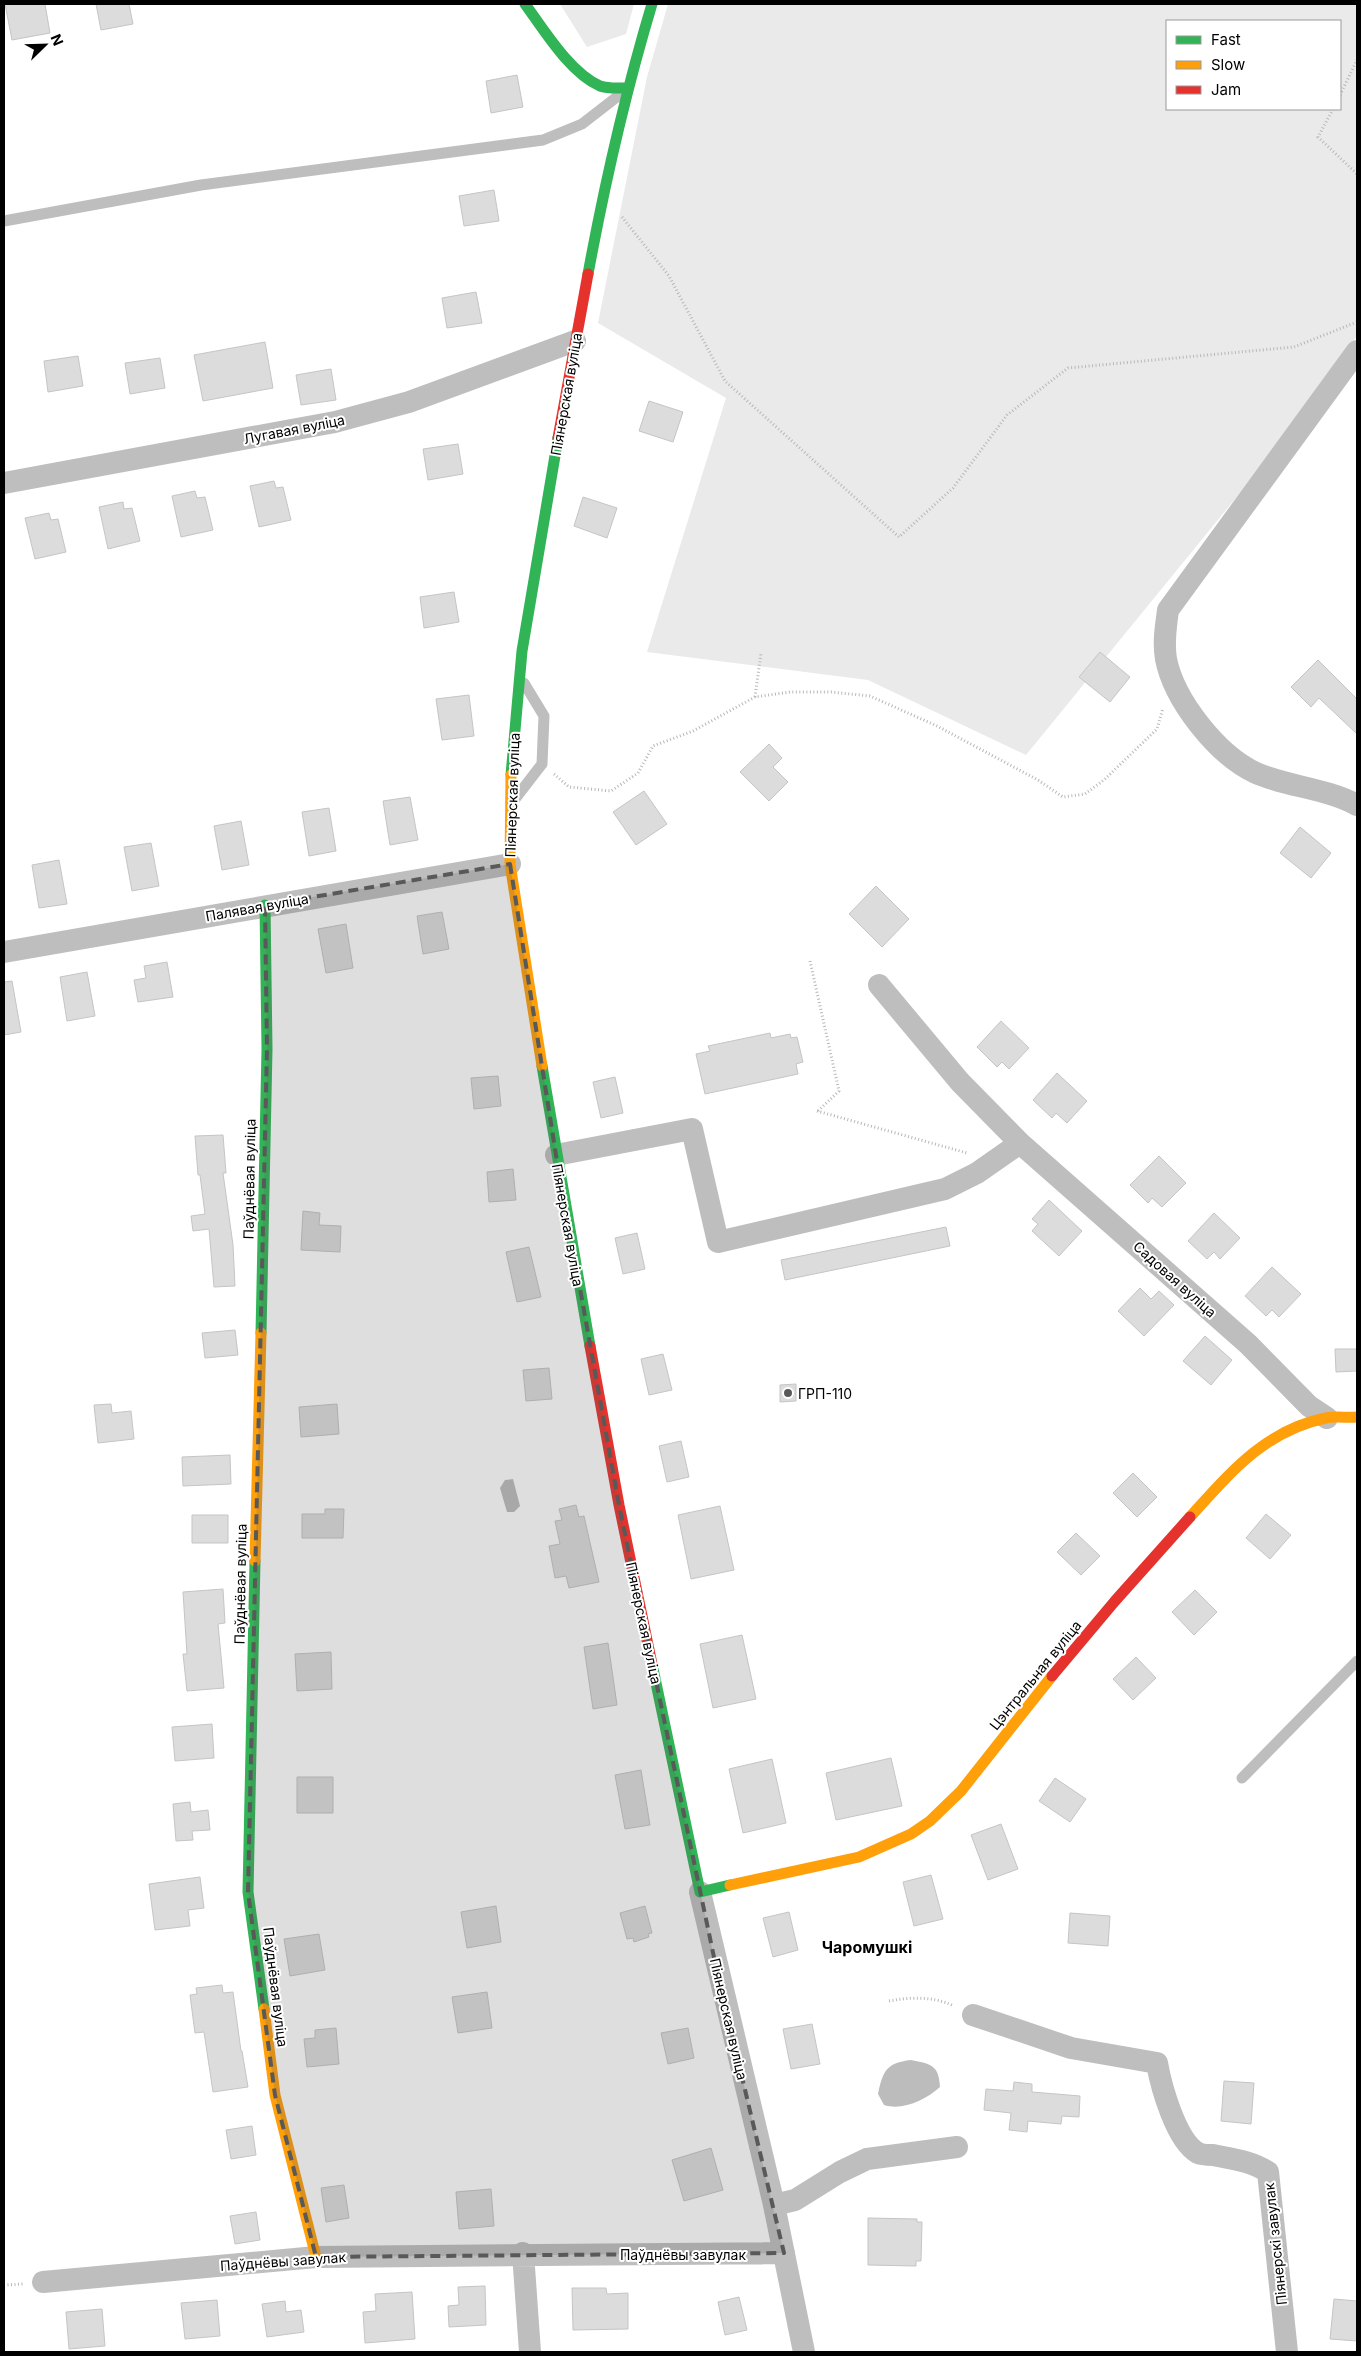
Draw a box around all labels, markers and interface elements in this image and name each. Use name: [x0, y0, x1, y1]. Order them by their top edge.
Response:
north arrow: [20, 20, 70, 70]
legend: [1166, 20, 1341, 110]
text: Fast: [1211, 30, 1241, 49]
text: N: [48, 31, 67, 48]
text: Slow: [1211, 55, 1245, 74]
text: Jam: [1211, 80, 1241, 99]
street label: Піянерская вуліца: [547, 331, 585, 457]
street label: Лугавая вуліца: [242, 411, 346, 447]
street label: Піянерская вуліца: [501, 732, 523, 858]
street label: Палявая вуліца: [204, 890, 310, 924]
street label: Паўднёвая вуліца: [239, 1118, 259, 1240]
street label: Піянерская вуліца: [549, 1162, 587, 1288]
street label: Садовая вуліца: [1130, 1237, 1220, 1321]
place label: ГРП-110: [798, 1385, 852, 1402]
marker: ГРП-110: [782, 1387, 794, 1399]
street label: Паўднёвая вуліца: [230, 1523, 250, 1645]
street label: Піянерская вуліца: [623, 1560, 665, 1686]
street label: Цэнтральная вуліца: [986, 1617, 1084, 1733]
street label: Паўднёвая вуліца: [260, 1926, 292, 2048]
district label: Чаромушкі: [822, 1937, 912, 1957]
street label: Піянерская вуліца: [707, 1956, 751, 2082]
street label: Піянерскі завулак: [1260, 2182, 1290, 2306]
street label: Паўднёвы завулак: [620, 2246, 746, 2263]
street label: Паўднёвы завулак: [220, 2248, 347, 2274]

